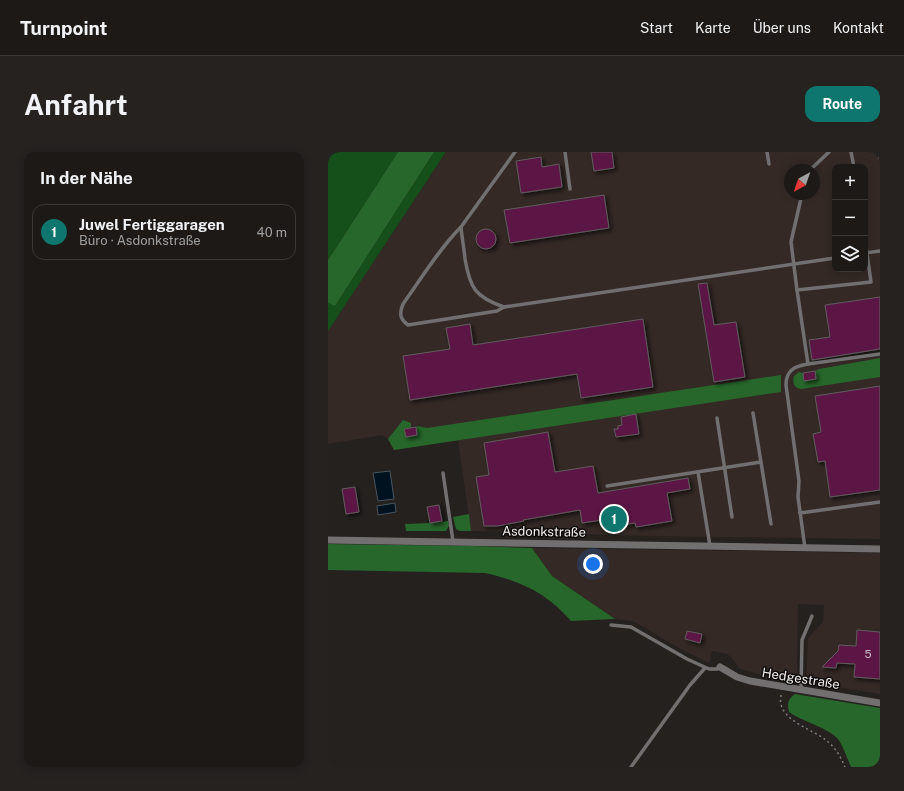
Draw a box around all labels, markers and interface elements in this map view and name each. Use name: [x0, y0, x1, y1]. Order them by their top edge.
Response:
text: Turnpoint: [20, 17, 107, 39]
text: Start: [640, 20, 673, 36]
text: Karte: [695, 20, 731, 36]
text: Über uns: [753, 20, 811, 36]
text: Kontakt: [833, 20, 884, 36]
button: Route: [805, 86, 880, 122]
text: Anfahrt: [24, 88, 128, 121]
north arrow: [784, 164, 820, 200]
map controls: [832, 164, 868, 272]
button: +: [832, 164, 868, 200]
text: In der Nähe: [40, 168, 133, 188]
button: −: [832, 200, 868, 236]
text: Juwel Fertiggaragen: [79, 216, 225, 233]
text: 1: [51, 225, 57, 240]
text: 40 m: [256, 225, 287, 240]
text: Büro · Asdonkstraße: [79, 233, 201, 248]
button: layers: [832, 236, 868, 272]
pin: 1: [601, 504, 627, 534]
street label: Asdonkstraße: [502, 523, 586, 540]
your location: [583, 554, 603, 574]
house number: 5: [864, 648, 872, 660]
street label: Hedgestraße: [761, 665, 841, 692]

